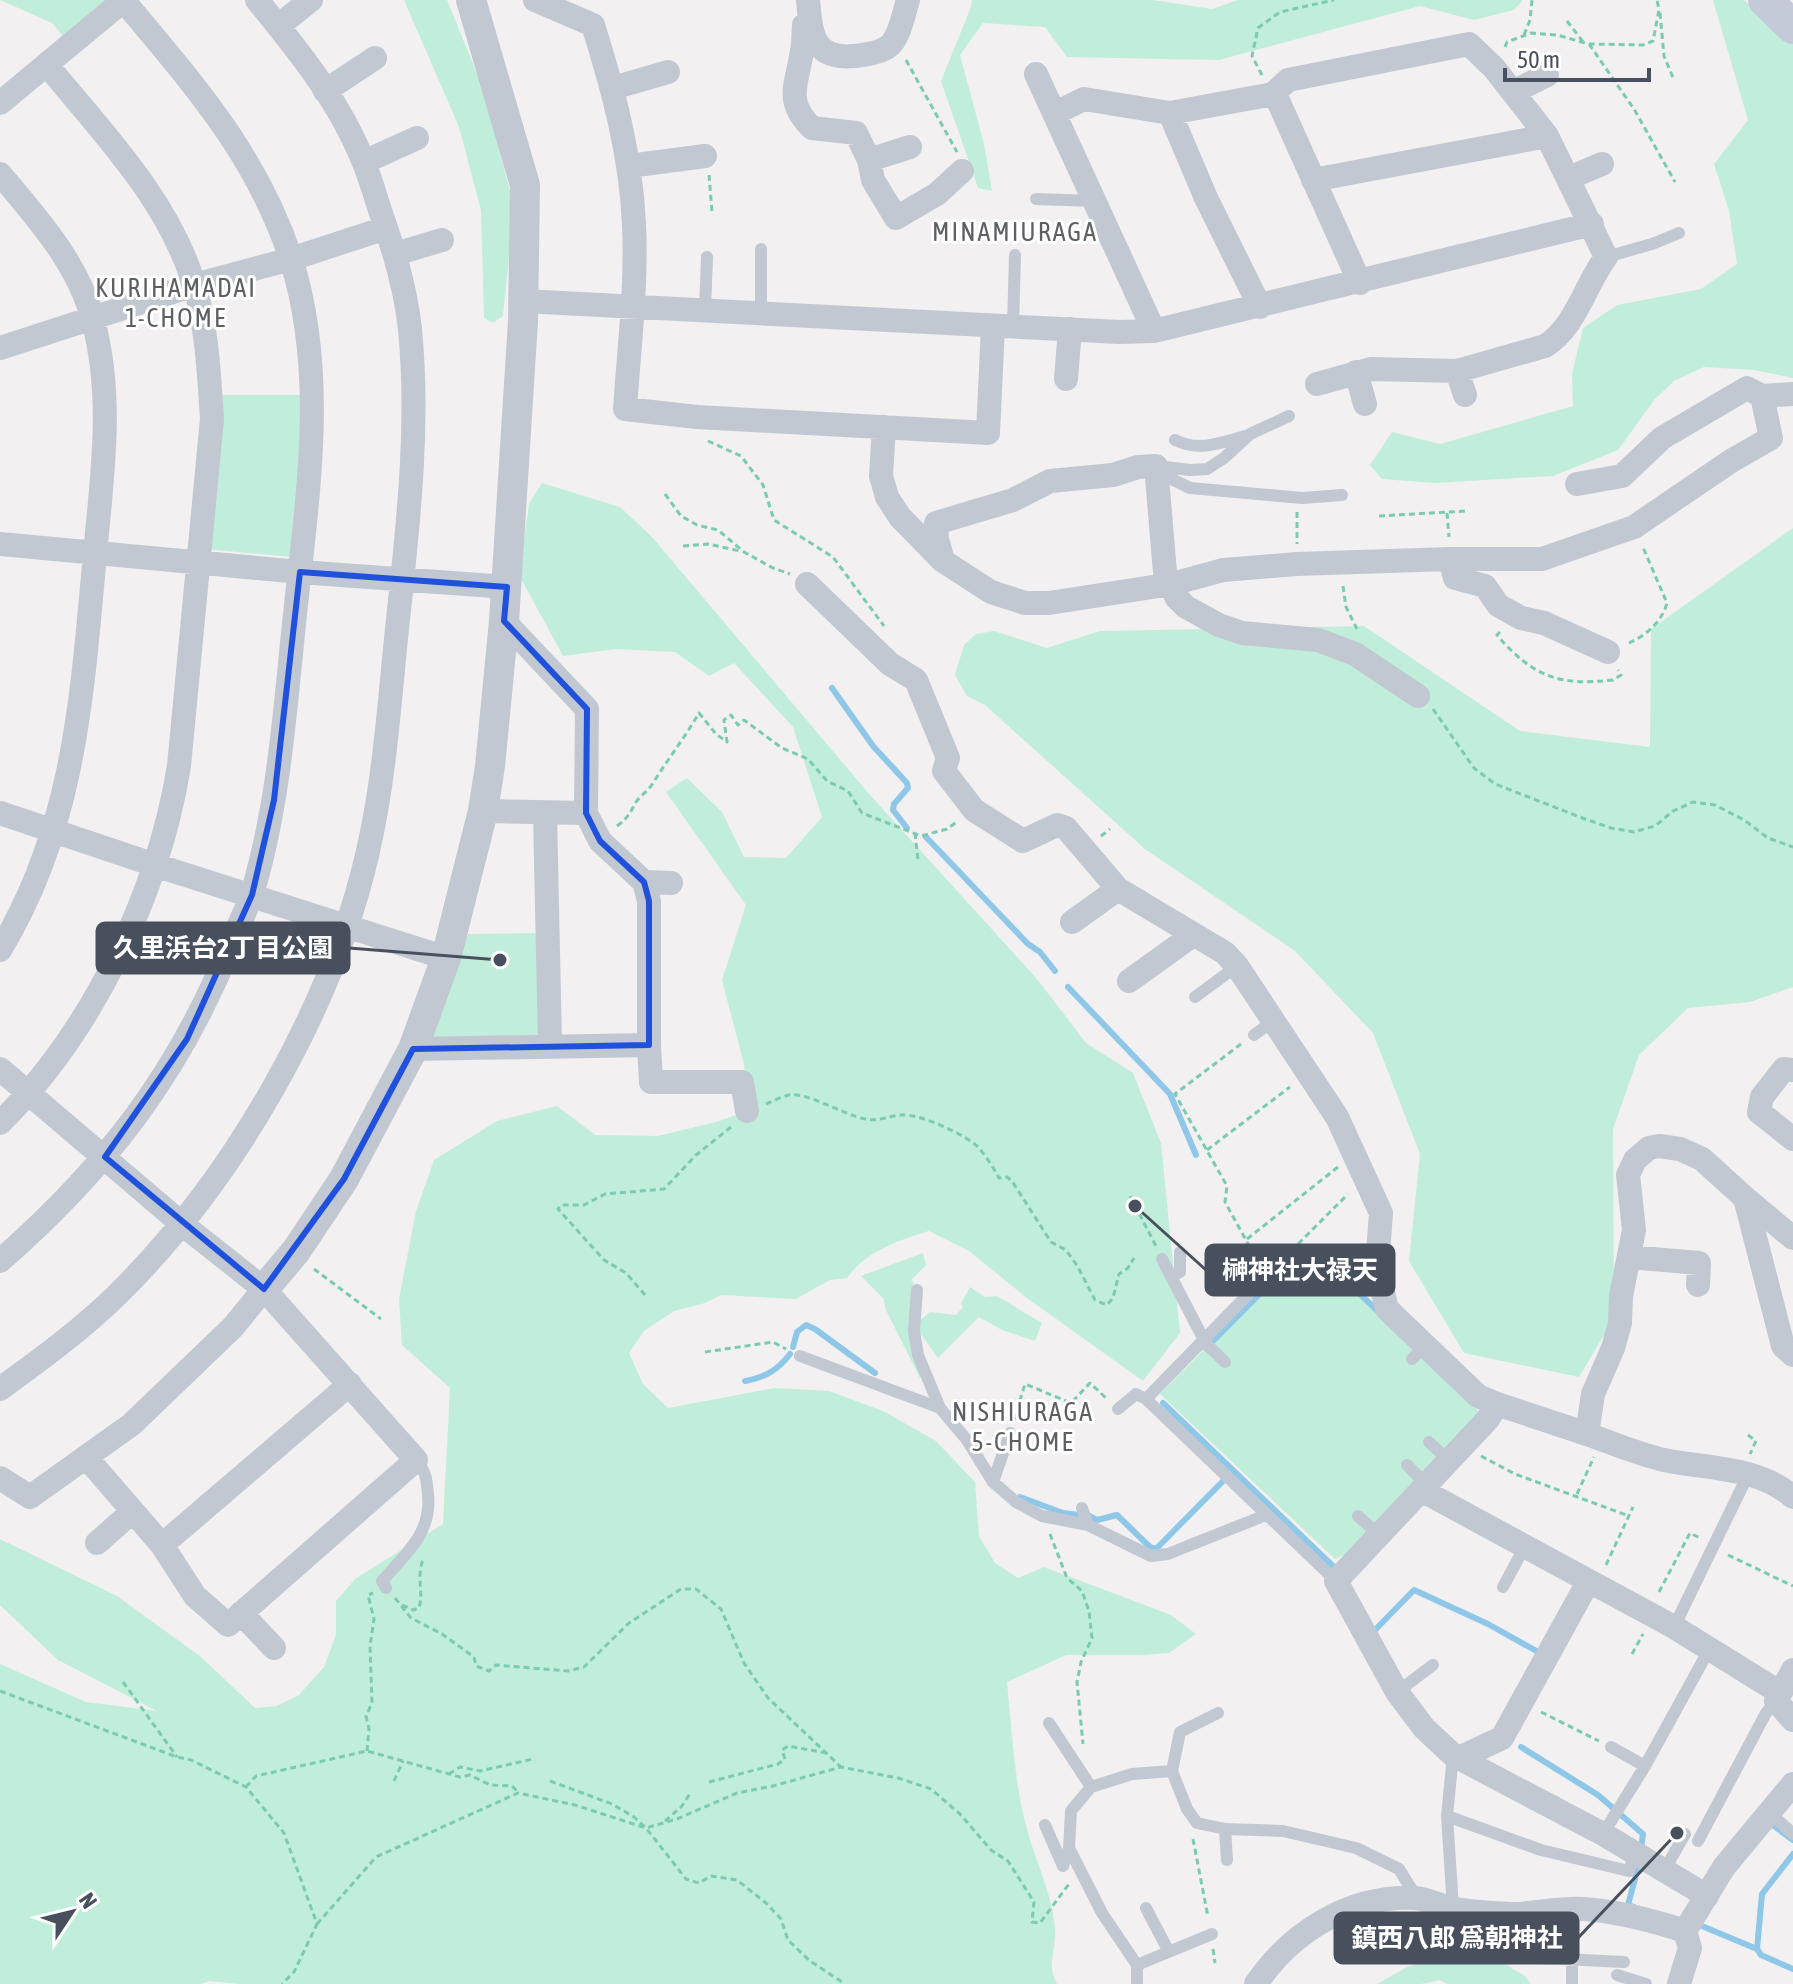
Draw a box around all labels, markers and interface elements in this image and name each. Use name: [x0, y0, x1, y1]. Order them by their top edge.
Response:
scale bar: [1505, 32, 1649, 82]
text: 50 m: [1517, 46, 1560, 73]
district label: MINAMIURAGA: [932, 217, 1098, 247]
district label: KURIHAMADAI 1-CHOME: [95, 273, 257, 333]
callout: 久里浜台2丁目公園: [97, 923, 349, 973]
text: 久里浜台2丁目公園: [113, 933, 333, 963]
callout: 榊神社大禄天: [1206, 1245, 1394, 1295]
text: 榊神社大禄天: [1222, 1255, 1378, 1285]
district label: NISHIURAGA 5-CHOME: [952, 1397, 1094, 1457]
north arrow: [32, 1872, 112, 1952]
text: N: [74, 1888, 103, 1913]
callout: 鎮西八郎 爲朝神社: [1335, 1913, 1578, 1963]
text: 鎮西八郎 爲朝神社: [1351, 1923, 1563, 1953]

